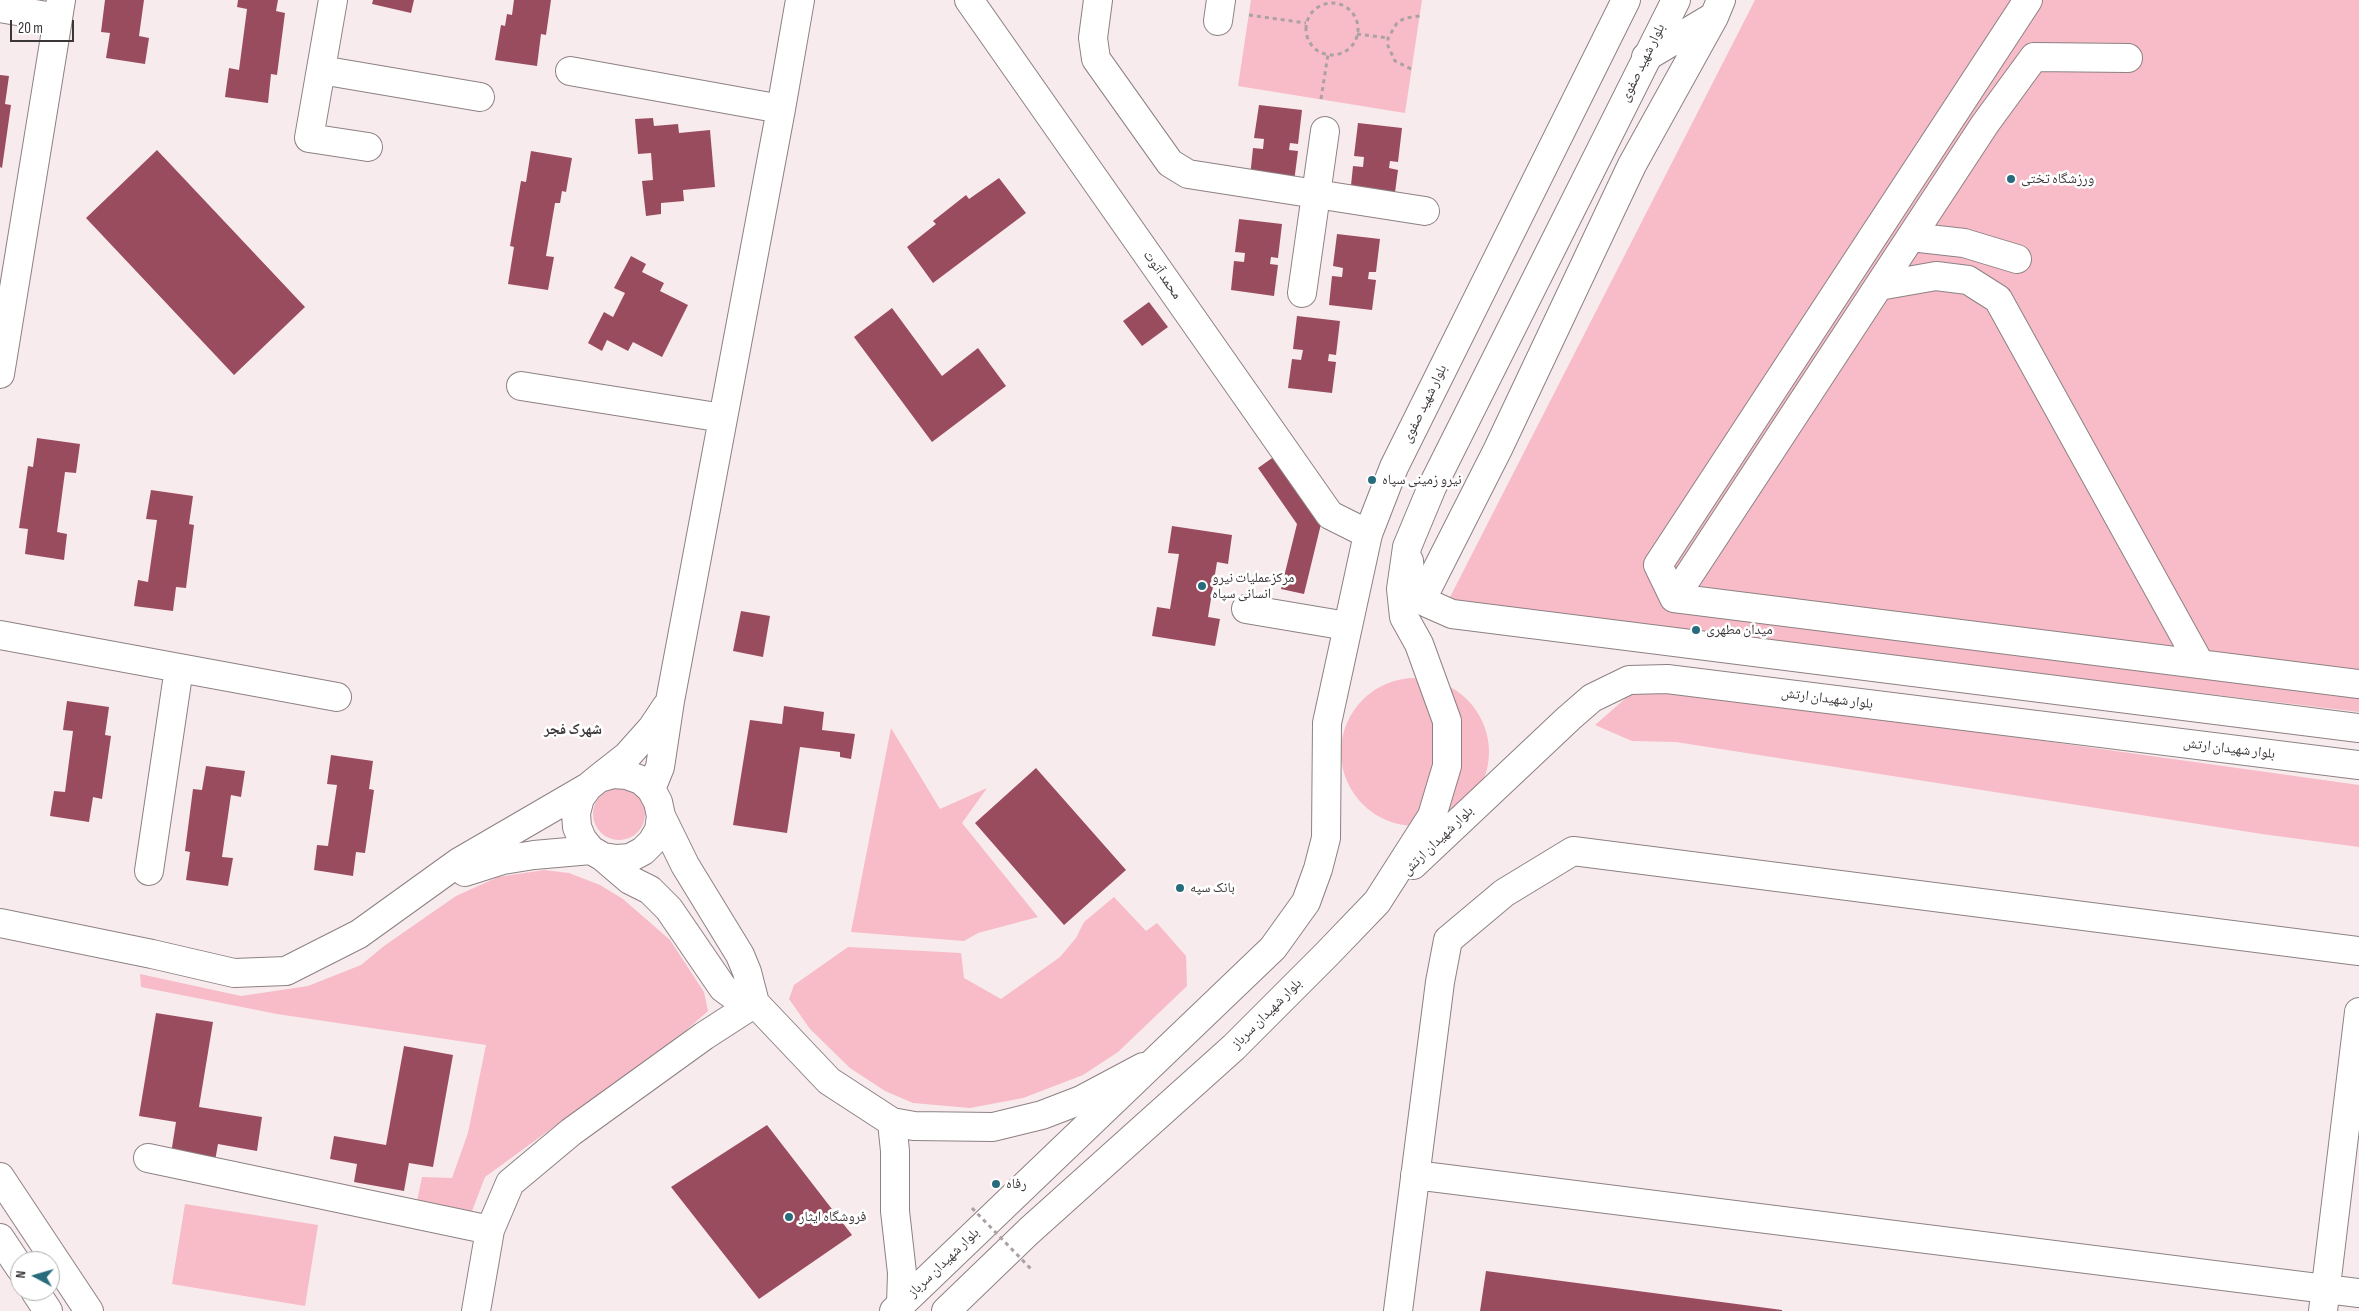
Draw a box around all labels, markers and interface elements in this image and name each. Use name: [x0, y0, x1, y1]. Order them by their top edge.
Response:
scale bar: [12, 10, 76, 42]
text: 20 m: [18, 19, 43, 38]
street label: بلوار شهید صفوی: [1617, 21, 1669, 105]
place label: ورزشگاه تختی: [2021, 171, 2094, 187]
marker: ورزشگاه تختی: [2005, 173, 2017, 185]
street label: محمد آتوت: [1139, 247, 1185, 303]
street label: بلوار شهید صفوی: [1399, 362, 1451, 446]
place label: نیرو زمینی سپاه: [1382, 472, 1462, 488]
marker: نیرو زمینی سپاه: [1366, 474, 1378, 486]
place label: مرکزعملیات نیرو انسانی سپاه: [1212, 570, 1295, 602]
marker: مرکزعملیات نیرو انسانی سپاه: [1196, 580, 1208, 592]
place label: میدان مطهری: [1706, 622, 1773, 638]
marker: میدان مطهری: [1690, 624, 1702, 636]
street label: بلوار شهیدان ارتش: [1780, 685, 1874, 713]
district label: شهرک فجر: [544, 721, 602, 739]
street label: بلوار شهیدان ارتش: [2182, 735, 2276, 763]
street label: بلوار شهیدان ارتش: [1399, 803, 1477, 879]
place label: بانک سپه: [1190, 880, 1235, 896]
marker: بانک سپه: [1174, 882, 1186, 894]
street label: بلوار شهیدان سرباز: [1228, 975, 1306, 1053]
place label: رفاه: [1006, 1176, 1027, 1192]
marker: رفاه: [990, 1178, 1002, 1190]
place label: فروشگاه ایثار: [799, 1209, 866, 1225]
marker: فروشگاه ایثار: [783, 1211, 795, 1223]
street label: بلوار شهیدان سرباز: [905, 1225, 983, 1301]
north arrow: [10, 1251, 60, 1301]
text: N: [12, 1270, 29, 1279]

